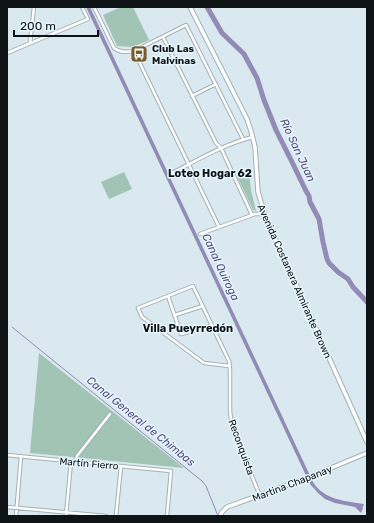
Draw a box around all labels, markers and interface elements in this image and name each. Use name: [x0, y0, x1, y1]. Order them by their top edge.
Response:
scale bar: [14, 12, 98, 38]
text: 200 m: [20, 19, 56, 33]
place label: Club Las Malvinas: [152, 43, 196, 67]
bus stop icon: Club Las Malvinas: [129, 44, 149, 64]
water label: Río San Juan: [277, 117, 318, 184]
district label: Loteo Hogar 62: [168, 167, 252, 180]
street label: Avenida Costanera Almirante Brown: [255, 202, 334, 360]
water label: Canal Quiroga: [199, 232, 242, 303]
district label: Villa Pueyrredón: [143, 322, 233, 335]
water label: Canal General de Chimbas: [84, 374, 198, 469]
street label: Reconquista: [225, 418, 257, 477]
street label: Martín Fierro: [59, 455, 119, 473]
street label: Martina Chapanay: [251, 463, 334, 505]

